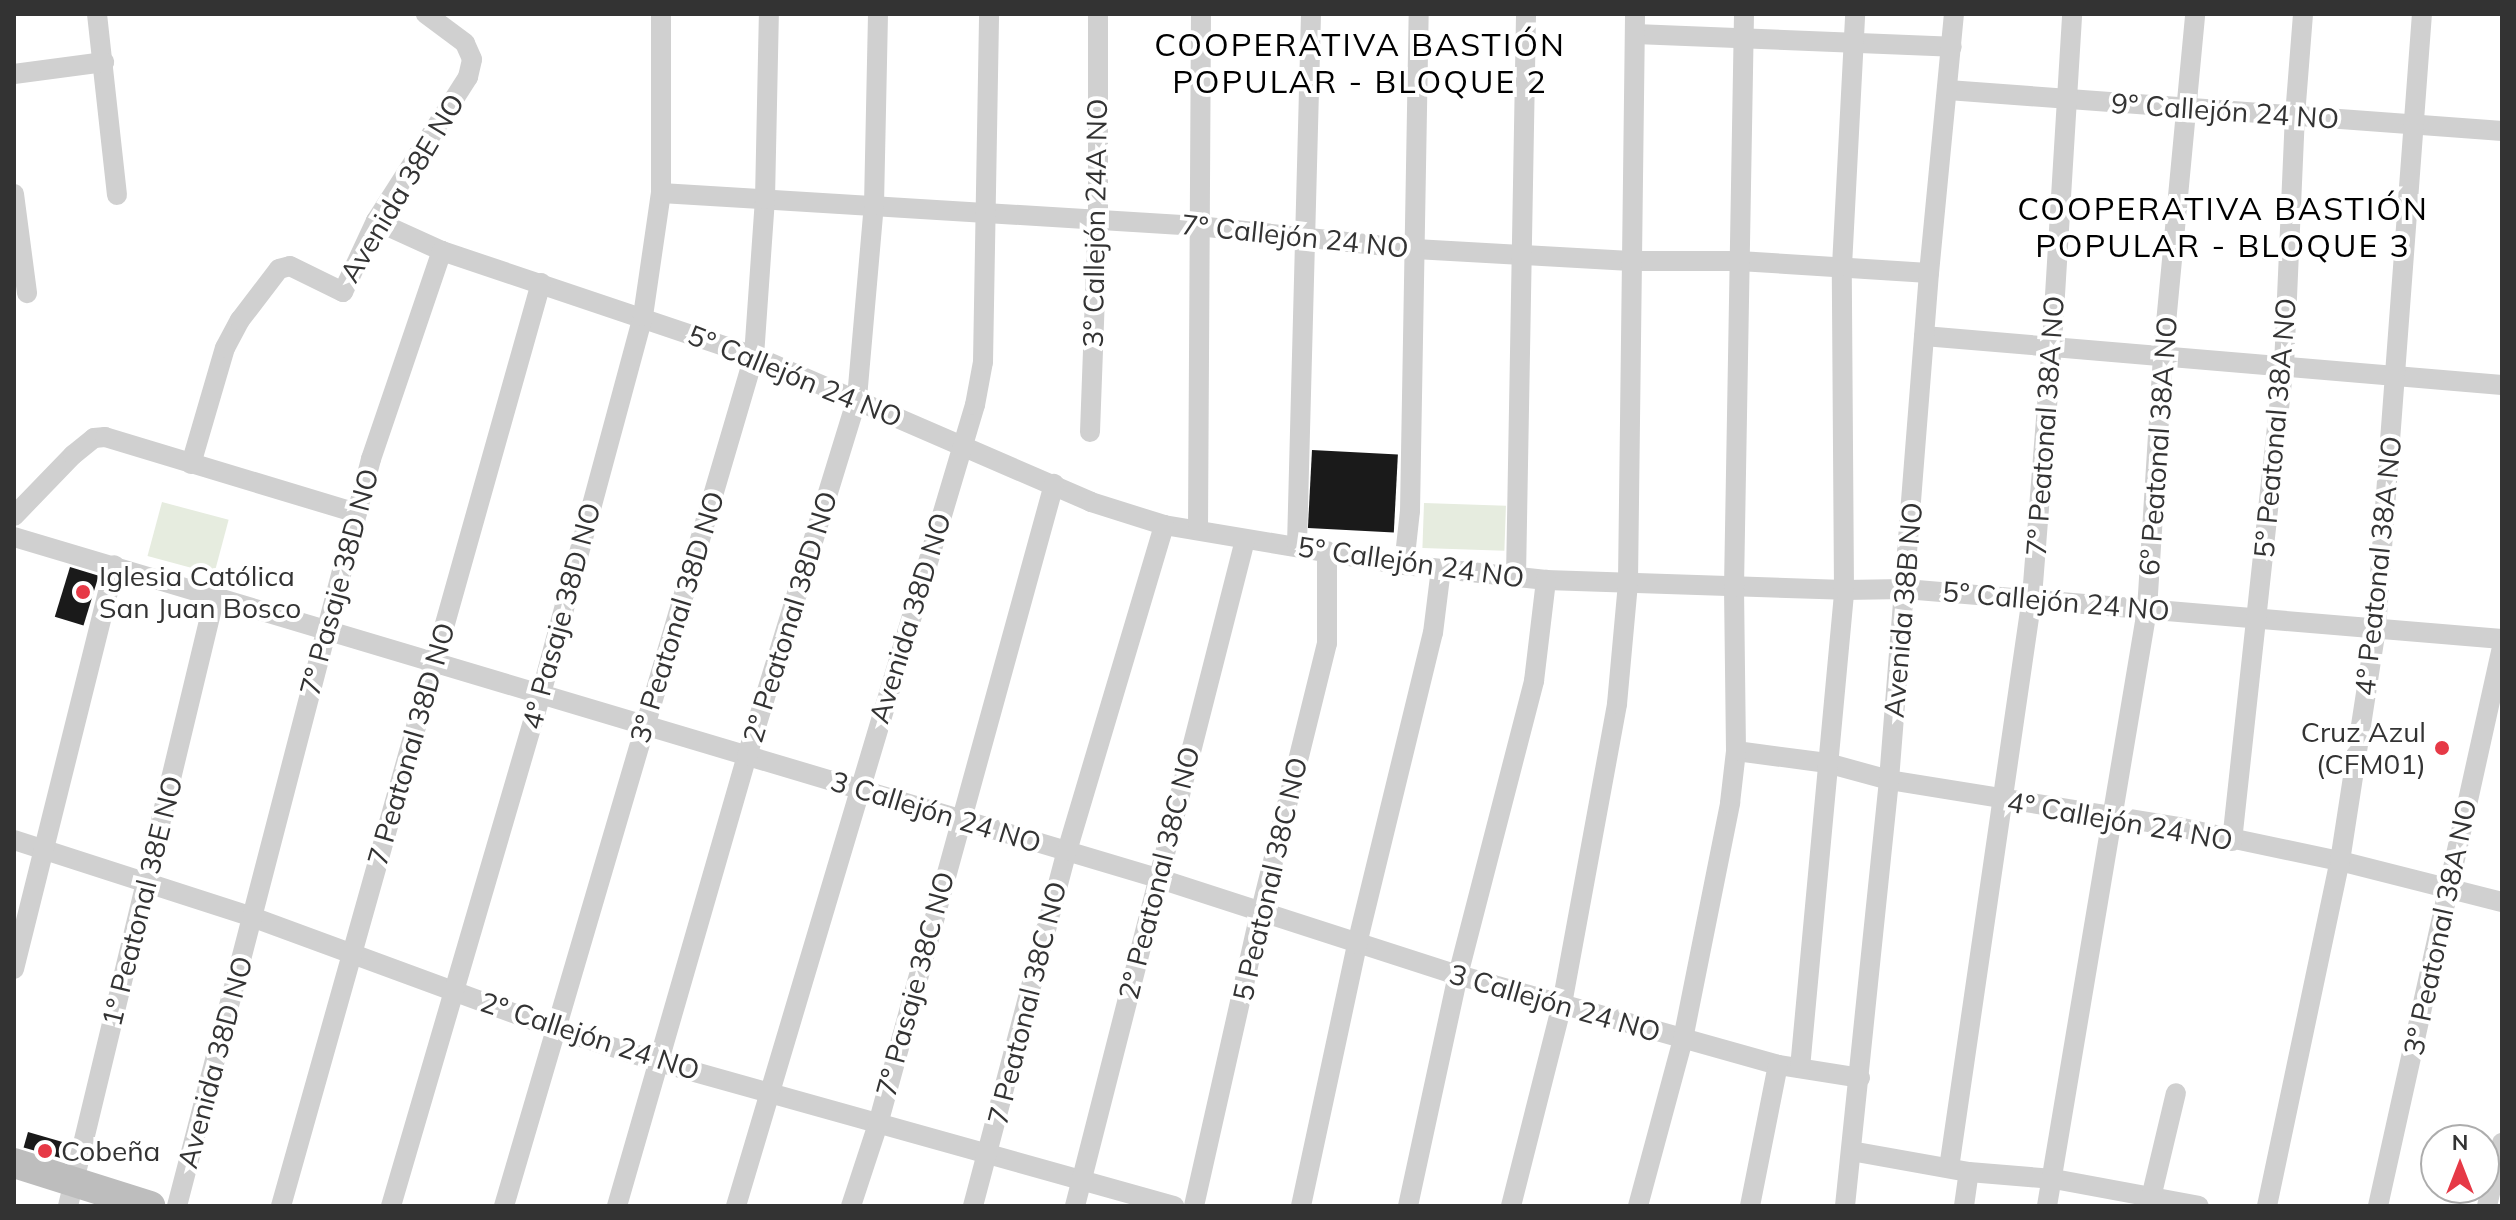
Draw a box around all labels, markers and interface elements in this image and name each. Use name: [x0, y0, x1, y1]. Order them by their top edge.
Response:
district label: COOPERATIVA BASTIÓN POPULAR - BLOQUE 2: [1154, 26, 1566, 101]
street label: 9° Callejón 24 NO: [2110, 86, 2340, 136]
street label: Avenida 38E NO: [333, 88, 471, 288]
street label: 3° Callejón 24A NO: [1076, 98, 1114, 348]
district label: COOPERATIVA BASTIÓN POPULAR - BLOQUE 3: [2017, 190, 2429, 265]
street label: 7° Callejón 24 NO: [1180, 207, 1410, 265]
street label: 7° Peatonal 38A NO: [2019, 295, 2071, 557]
street label: 5° Peatonal 38A NO: [2247, 297, 2303, 559]
street label: 6º Peatonal 38A NO: [2132, 315, 2184, 577]
street label: 5° Callejón 24 NO: [683, 318, 907, 434]
street label: 4° Peatonal 38A NO: [2348, 434, 2408, 698]
street label: 7° Pasaje 38D NO: [293, 465, 385, 699]
street label: 3° Peatonal 38D NO: [623, 487, 731, 747]
street label: 2° Peatonal 38D NO: [736, 487, 844, 747]
street label: 4° Pasaje 38D NO: [515, 499, 607, 733]
street label: Avenida 38B NO: [1877, 501, 1929, 719]
street label: Avenida 38D NO: [862, 509, 958, 727]
street label: 5° Callejón 24 NO: [1296, 529, 1526, 595]
place label: Iglesia Católica San Juan Bosco: [99, 559, 301, 625]
street label: 5° Callejón 24 NO: [1941, 574, 2171, 628]
marker: Iglesia Católica San Juan Bosco: [74, 583, 92, 601]
street label: 7 Peatonal 38D NO: [360, 619, 462, 869]
place label: Cruz Azul (CFM01): [2301, 715, 2426, 781]
marker: Cruz Azul (CFM01): [2433, 739, 2451, 757]
street label: 2° Peatonal 38C NO: [1111, 743, 1207, 1003]
street label: 5 Peatonal 38C NO: [1226, 754, 1314, 1004]
street label: 3 Callejón 24 NO: [827, 764, 1045, 860]
street label: 1° Peatonal 38E NO: [95, 772, 189, 1030]
street label: 4° Callejón 24 NO: [2005, 785, 2235, 857]
street label: 3° Peatonal 38A NO: [2396, 796, 2484, 1058]
street label: 7° Pasaje 38C NO: [869, 868, 961, 1100]
street label: 7 Peatonal 38C NO: [981, 878, 1073, 1128]
street label: Avenida 38D NO: [171, 952, 259, 1172]
street label: 3 Callejón 24 NO: [1446, 957, 1664, 1049]
street label: 2° Callejón 24 NO: [476, 985, 704, 1087]
north arrow: [2420, 1124, 2500, 1204]
text: N: [2452, 1128, 2468, 1156]
place label: Cobeña: [61, 1134, 160, 1168]
marker: Cobeña: [36, 1142, 54, 1160]

